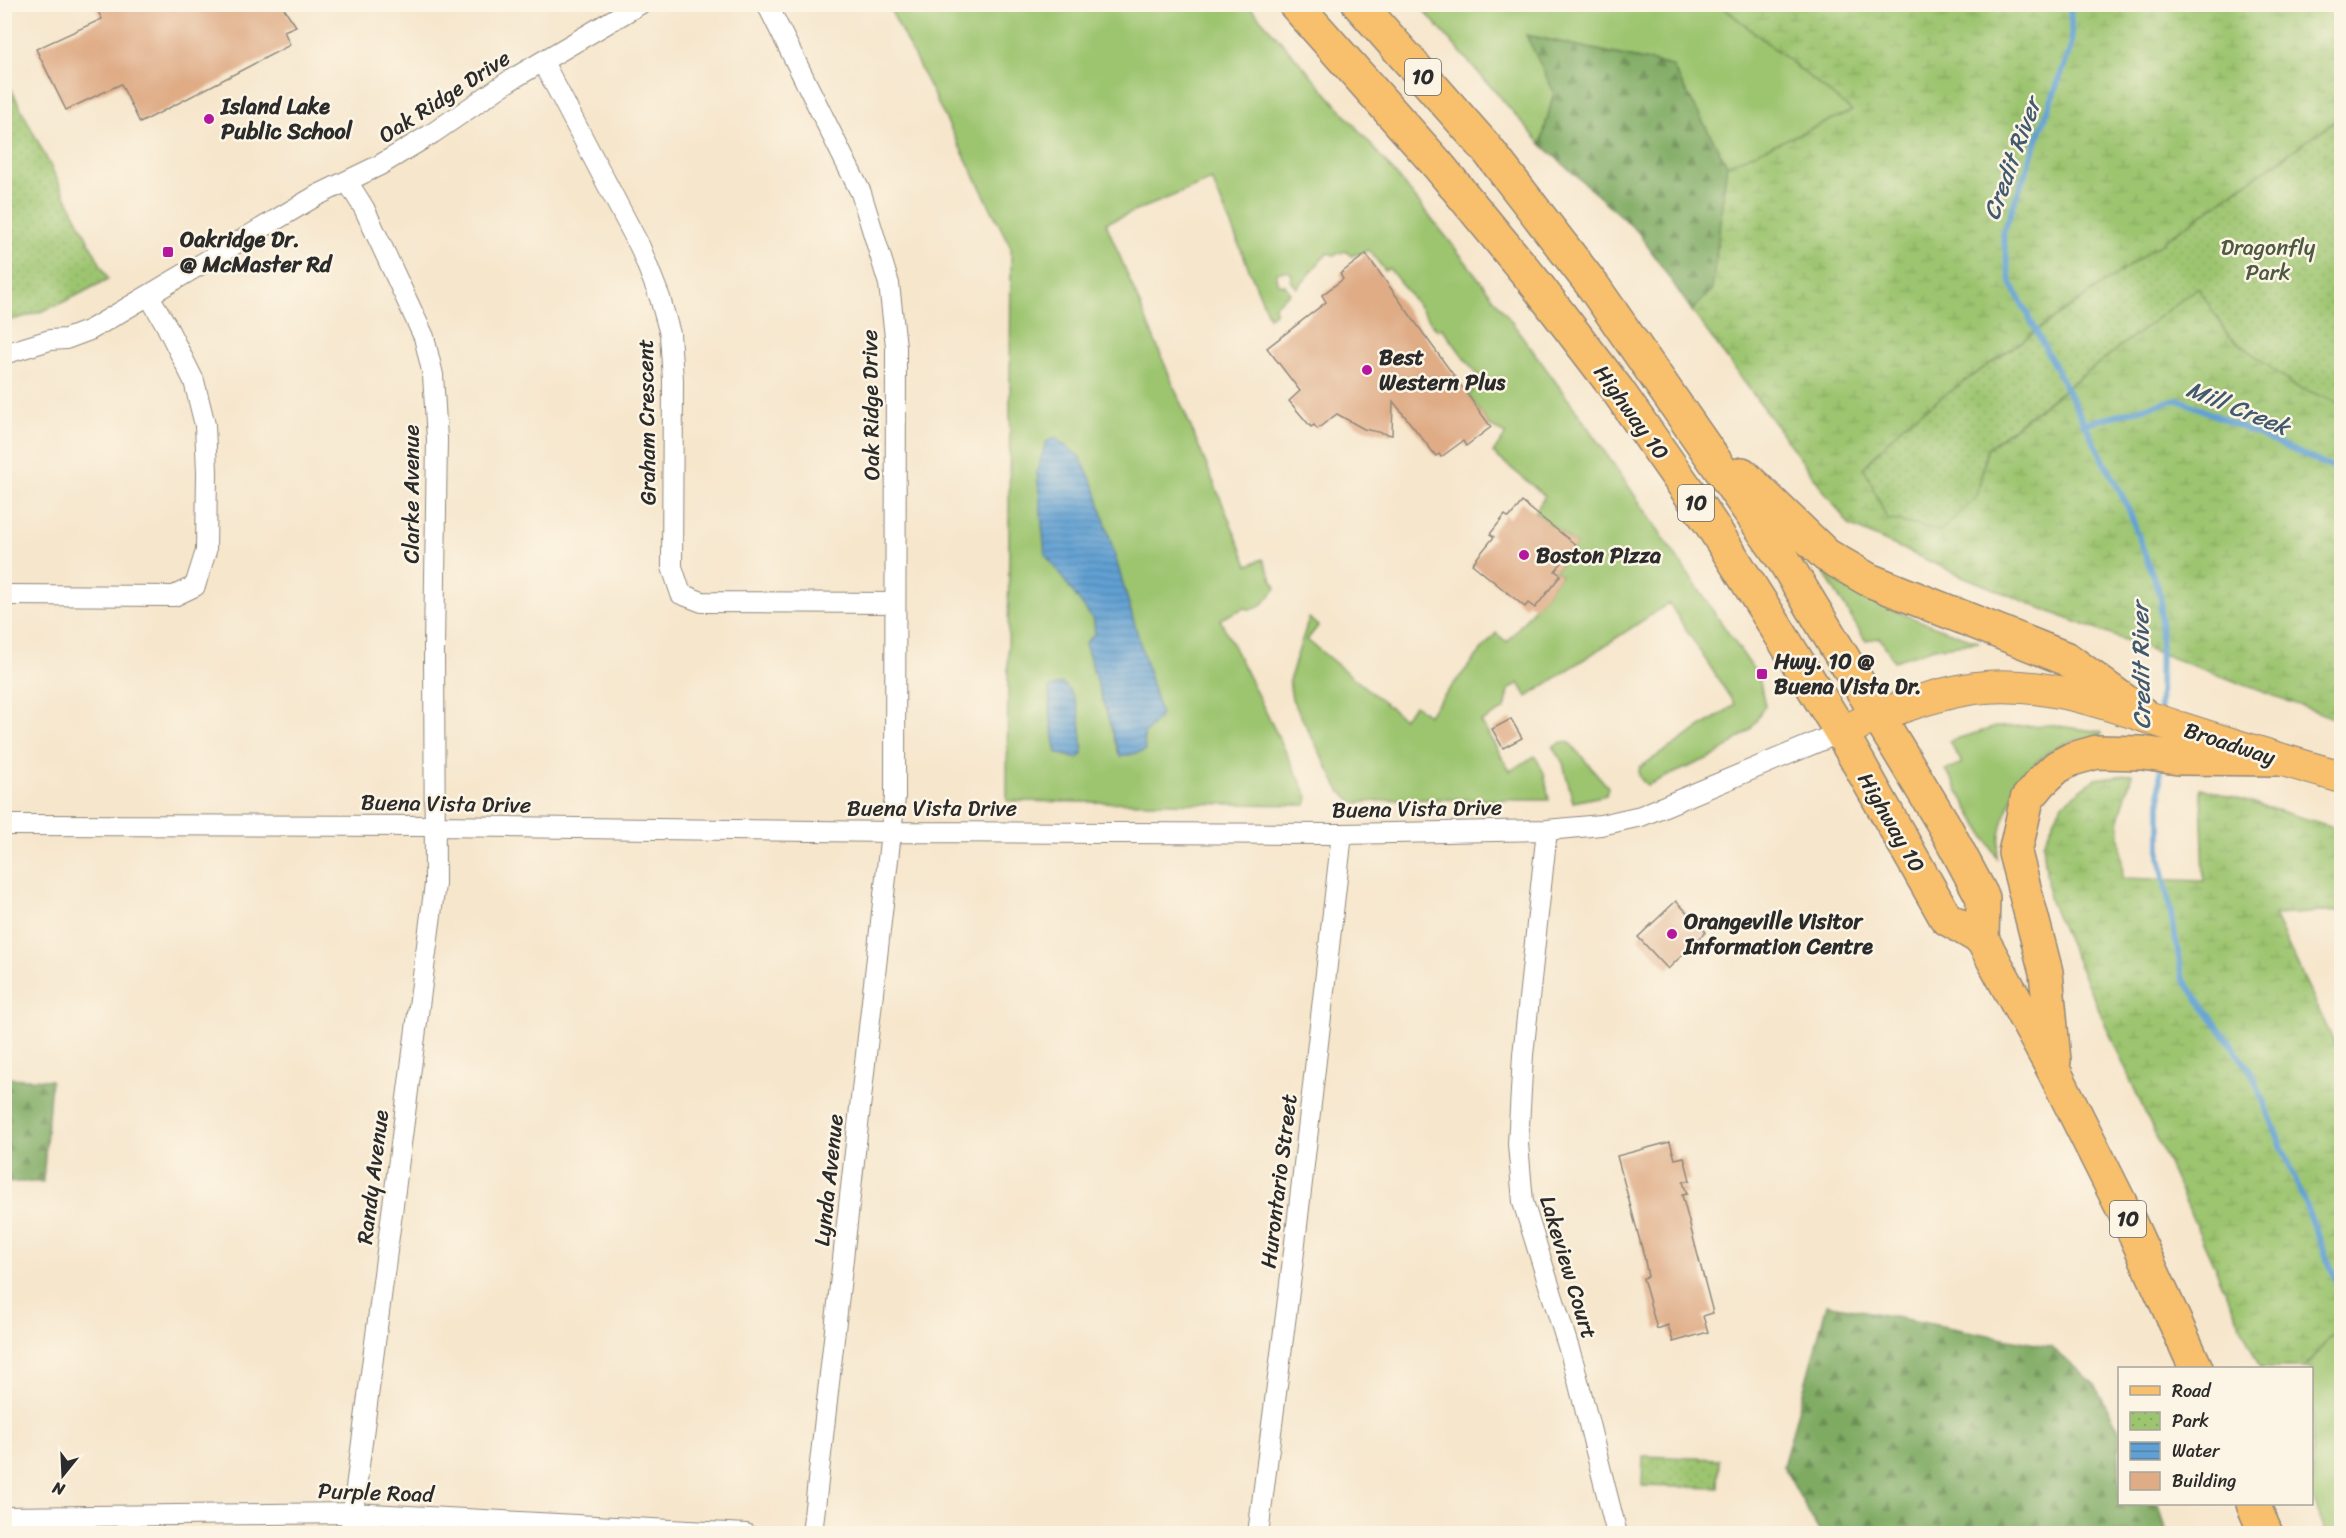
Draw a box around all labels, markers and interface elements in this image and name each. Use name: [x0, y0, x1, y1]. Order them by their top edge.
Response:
street label: Oak Ridge Drive: [370, 39, 518, 154]
road number: 10: [1405, 59, 1441, 95]
place label: Island Lake Public School: [220, 87, 353, 151]
water label: Credit River: [1971, 88, 2055, 226]
marker: Island Lake Public School: [202, 112, 216, 126]
place label: Oakridge Dr. @ McMaster Rd: [180, 220, 334, 284]
park label: Dragonfly Park: [2221, 228, 2316, 292]
marker: Oakridge Dr. @ McMaster Rd: [161, 245, 175, 259]
street label: Oak Ridge Drive: [850, 329, 891, 481]
street label: Graham Crescent: [626, 338, 667, 505]
place label: Best Western Plus: [1379, 338, 1506, 402]
street label: Highway 10: [1583, 356, 1680, 469]
marker: Best Western Plus: [1360, 363, 1374, 377]
water label: Mill Creek: [2180, 368, 2299, 449]
street label: Clarke Avenue: [392, 425, 431, 564]
road number: 10: [1678, 485, 1714, 521]
place label: Boston Pizza: [1536, 536, 1661, 575]
marker: Boston Pizza: [1517, 548, 1531, 562]
water label: Credit River: [2119, 598, 2163, 730]
place label: Hwy. 10 @ Buena Vista Dr.: [1773, 642, 1922, 706]
marker: Hwy. 10 @ Buena Vista Dr.: [1755, 667, 1769, 681]
street label: Broadway: [2179, 710, 2281, 777]
street label: Highway 10: [1847, 764, 1936, 880]
street label: Buena Vista Drive: [361, 783, 531, 824]
street label: Buena Vista Drive: [1332, 788, 1502, 829]
street label: Buena Vista Drive: [847, 789, 1017, 828]
place label: Orangeville Visitor Information Centre: [1683, 902, 1873, 966]
marker: Orangeville Visitor Information Centre: [1665, 927, 1679, 941]
street label: Hurontario Street: [1248, 1091, 1309, 1270]
street label: Randy Avenue: [345, 1107, 400, 1246]
street label: Lynda Avenue: [802, 1112, 855, 1248]
street label: Lakeview Court: [1528, 1191, 1609, 1344]
road number: 10: [2110, 1201, 2146, 1237]
legend: [2118, 1367, 2313, 1505]
text: Road: [2172, 1375, 2212, 1407]
text: Park: [2172, 1405, 2209, 1437]
text: Water: [2172, 1435, 2221, 1467]
north arrow: [33, 1445, 93, 1505]
text: Building: [2172, 1465, 2236, 1497]
street label: Purple Road: [317, 1471, 436, 1514]
text: N: [48, 1473, 69, 1505]

